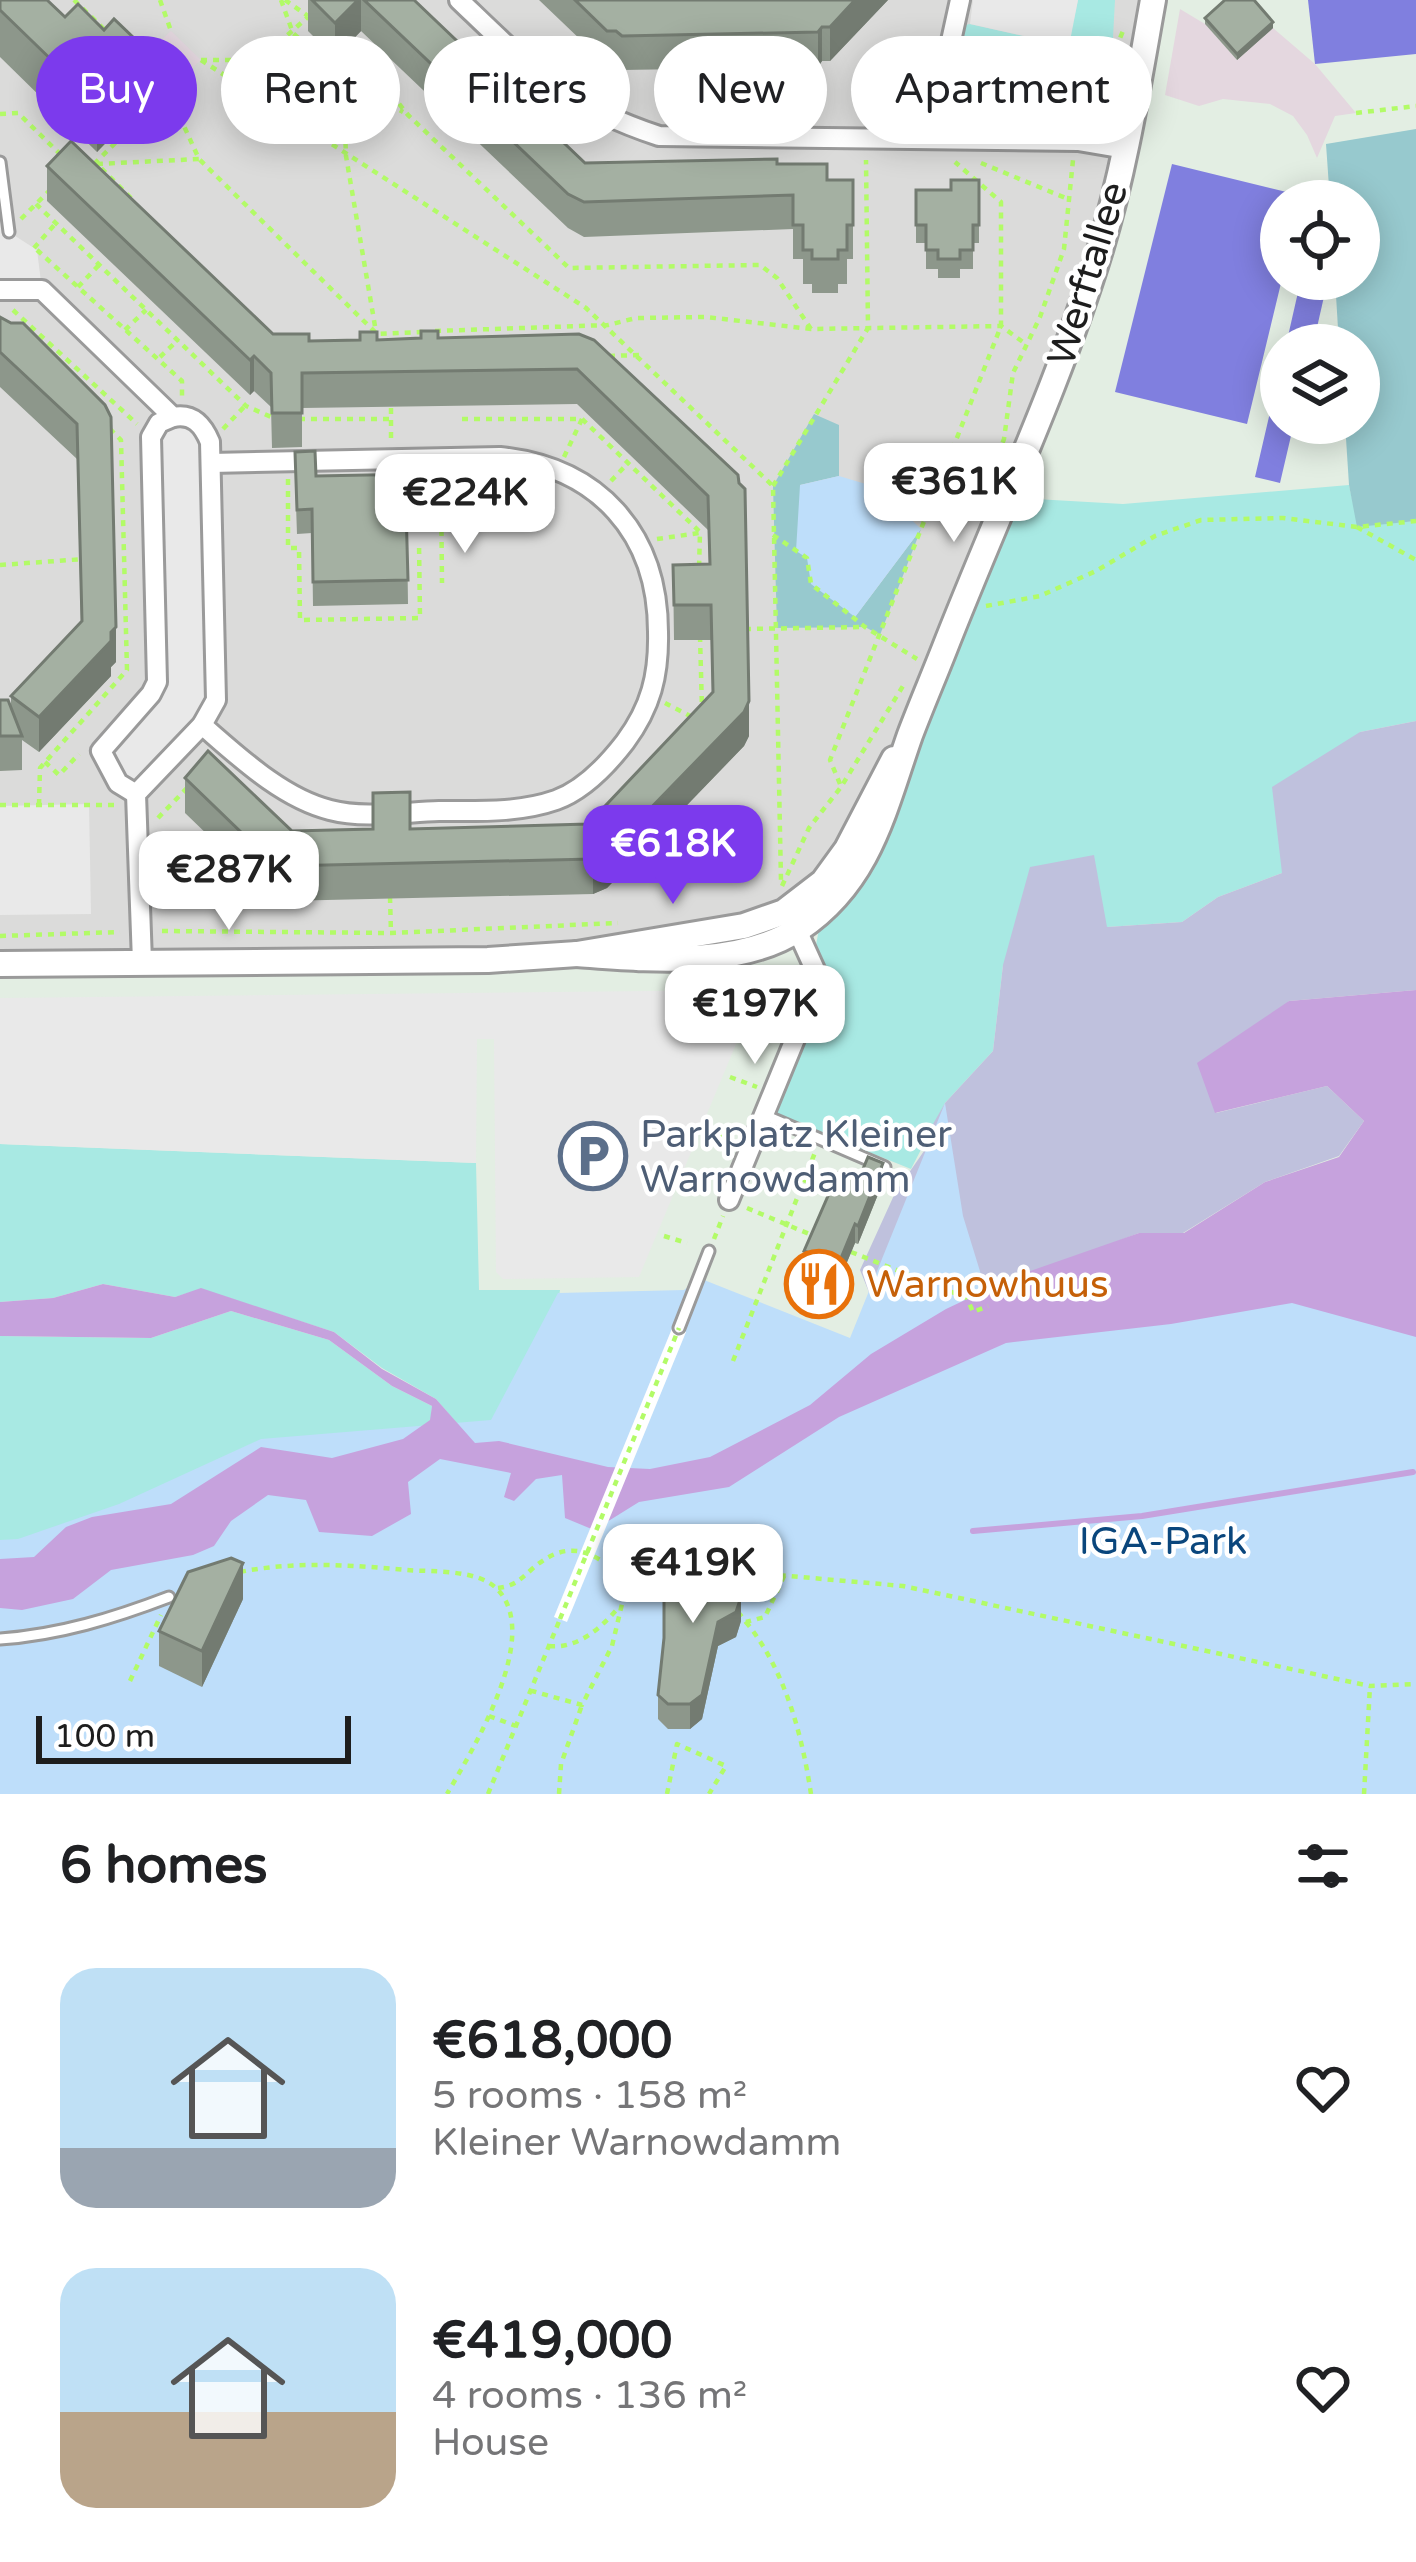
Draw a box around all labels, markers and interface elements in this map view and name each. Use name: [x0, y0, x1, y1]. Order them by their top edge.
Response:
chip: Buy: [36, 36, 197, 144]
chip: Rent: [221, 36, 400, 144]
chip: Filters: [424, 36, 630, 144]
chip: New: [654, 36, 827, 144]
chip: Apartment: [851, 36, 1152, 144]
street label: Werftallee: [1038, 176, 1138, 372]
map controls: [1260, 180, 1380, 444]
button: locate: [1260, 180, 1380, 300]
button: layers: [1260, 324, 1380, 444]
pin: €361K: [870, 443, 1038, 545]
pin: €224K: [381, 454, 549, 556]
text: €361K: [891, 458, 1017, 505]
text: €224K: [402, 469, 528, 516]
pin: €618K: [589, 805, 757, 907]
text: €618K: [610, 820, 736, 867]
pin: €287K: [145, 831, 313, 933]
text: €287K: [166, 846, 292, 893]
pin: €197K: [671, 965, 839, 1067]
text: €197K: [692, 980, 818, 1027]
place label: Parkplatz Kleiner Warnowdamm: [640, 1111, 952, 1203]
parking icon: Parkplatz Kleiner Warnowdamm: [558, 1121, 628, 1191]
restaurant icon: Warnowhuus: [784, 1249, 854, 1319]
place label: Warnowhuus: [866, 1261, 1109, 1308]
park label: IGA-Park: [1079, 1518, 1247, 1565]
pin: €419K: [609, 1524, 777, 1626]
text: €419K: [630, 1539, 756, 1586]
scale bar: [36, 1710, 351, 1763]
text: 100 m: [54, 1717, 155, 1756]
icon: filters: [1290, 1833, 1356, 1899]
text: 6 homes: [60, 1835, 268, 1897]
text: €618,000: [432, 2010, 672, 2072]
icon: home: [156, 2016, 300, 2160]
icon: heart: [1290, 2055, 1356, 2121]
text: 5 rooms · 158 m²: [432, 2072, 747, 2119]
text: Kleiner Warnowdamm: [432, 2119, 841, 2166]
text: €419,000: [432, 2310, 672, 2372]
icon: home: [156, 2316, 300, 2460]
icon: heart: [1290, 2355, 1356, 2421]
text: 4 rooms · 136 m²: [432, 2372, 747, 2419]
text: House: [432, 2419, 549, 2466]

